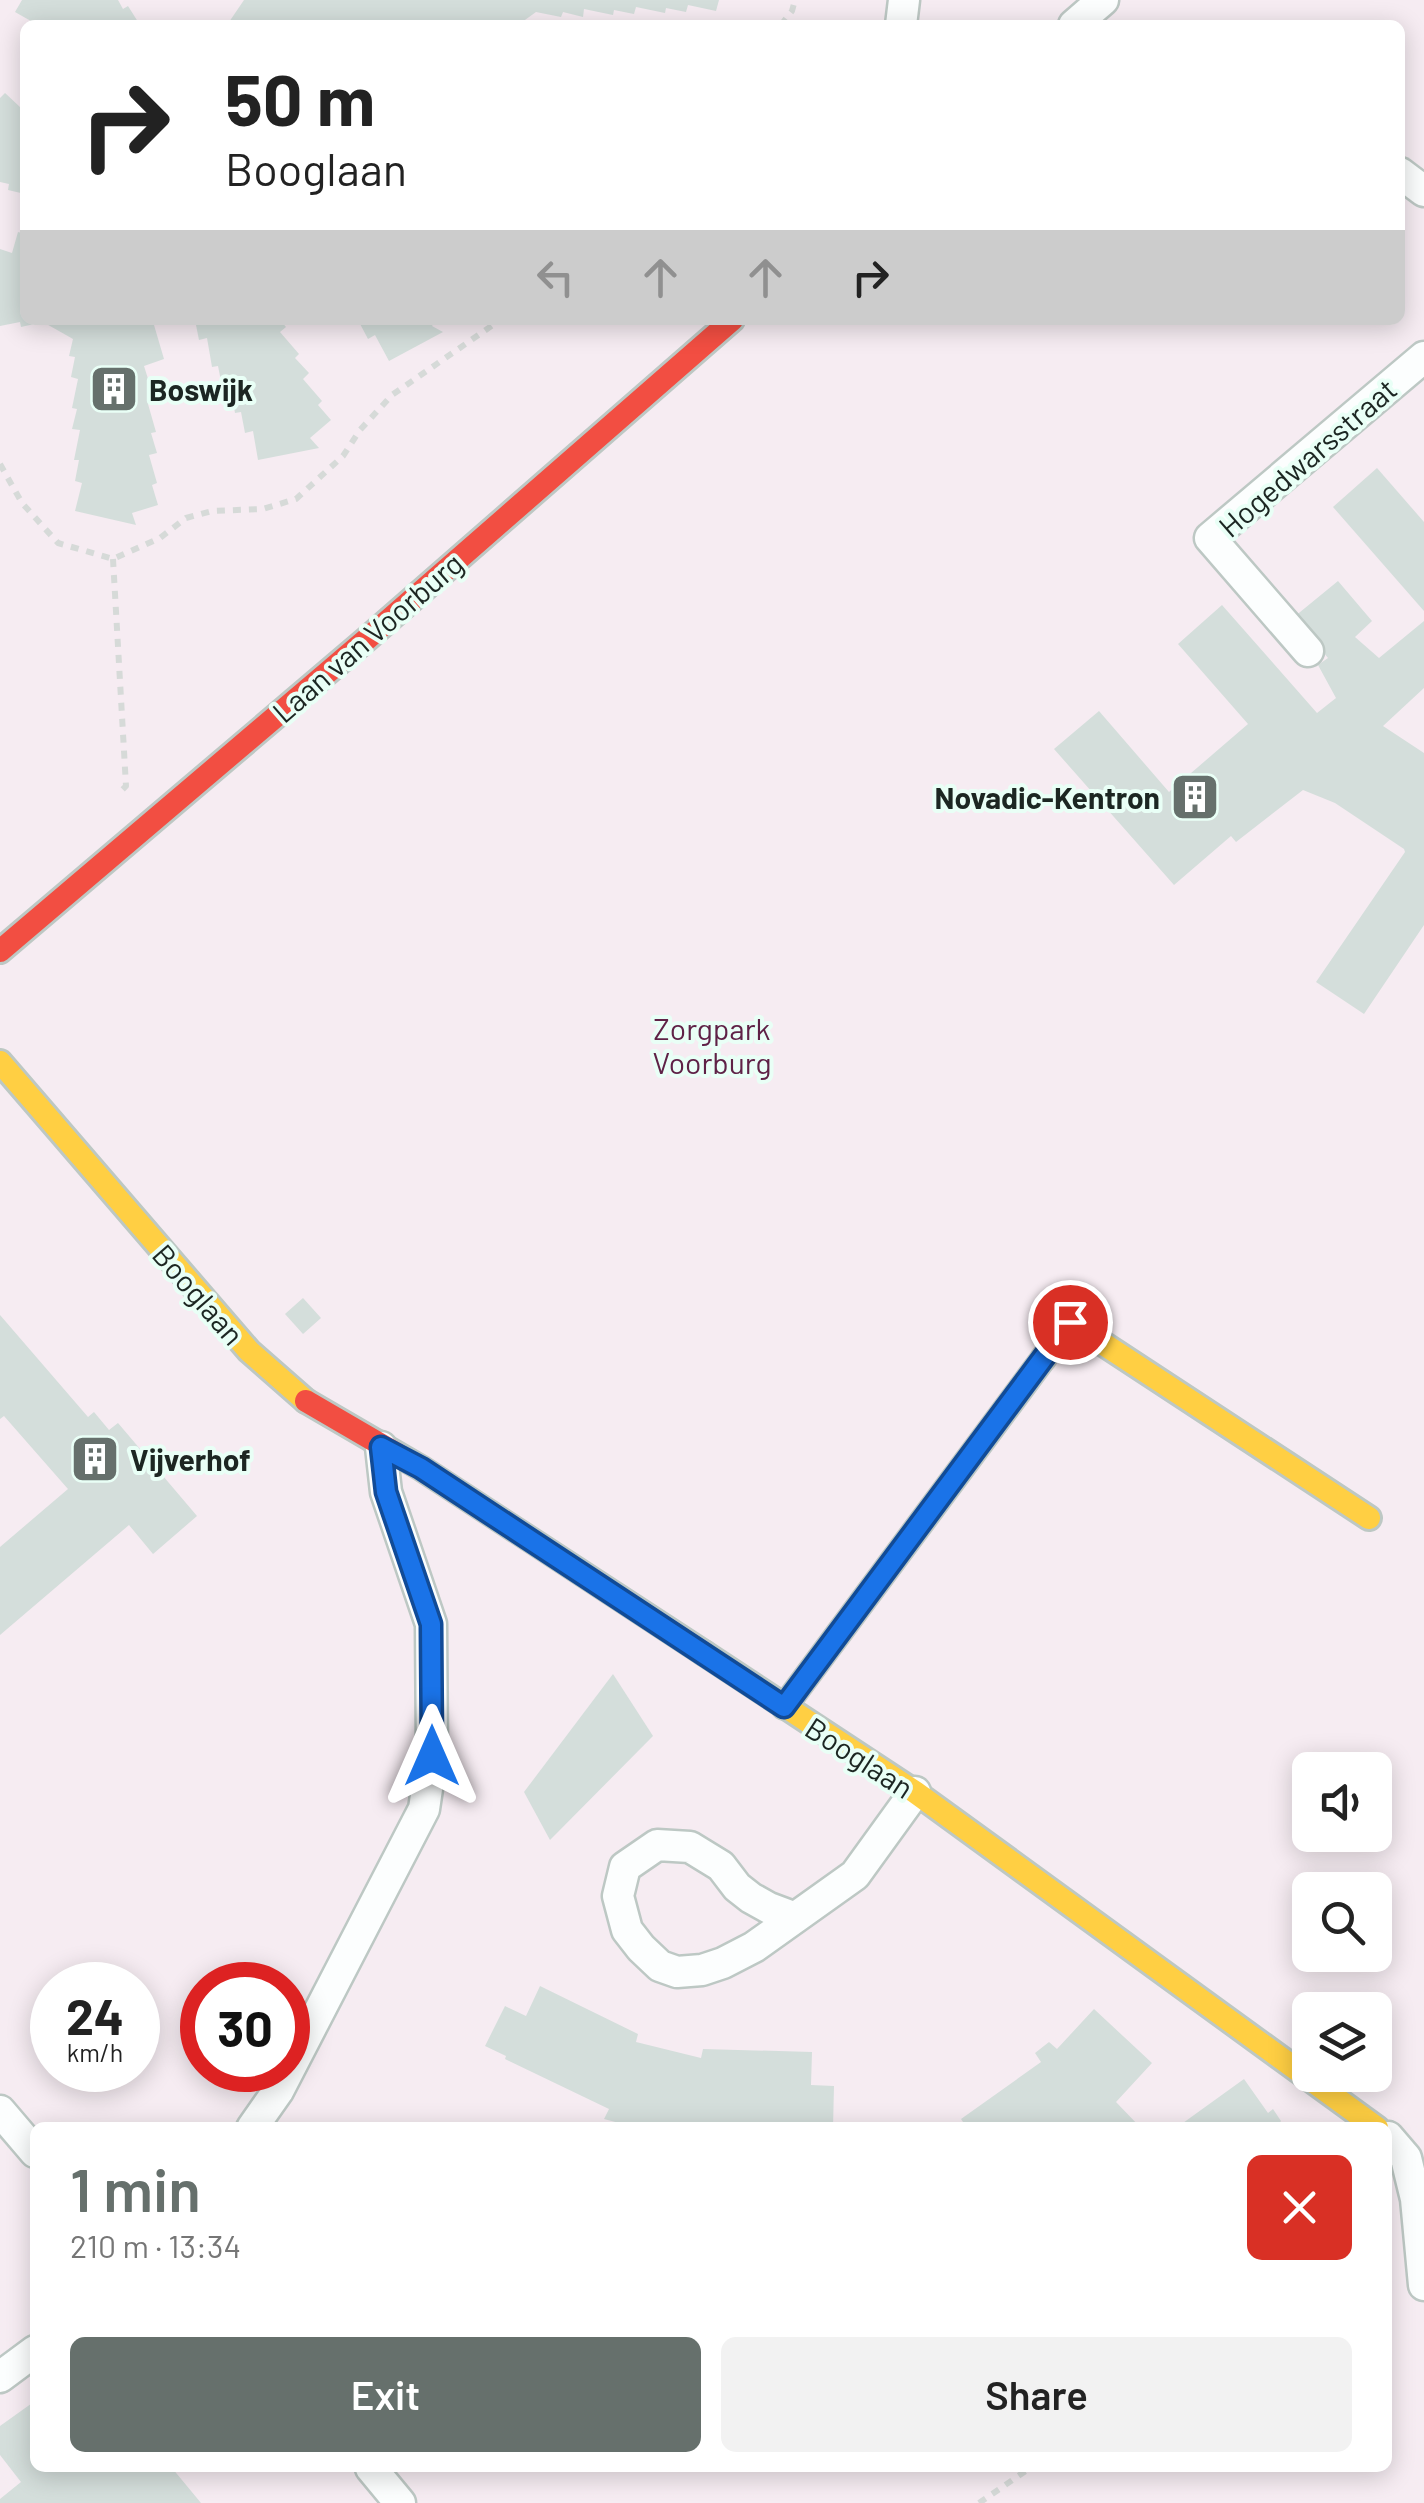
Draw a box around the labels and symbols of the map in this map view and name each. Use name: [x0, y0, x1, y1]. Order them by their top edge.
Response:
building icon: Boswijk: [88, 363, 140, 415]
street label: Hogedwarsstraat: [1211, 370, 1403, 544]
place label: Boswijk: [149, 371, 253, 407]
street label: Laan van Voorburg: [265, 545, 469, 729]
building icon: Novadic-Kentron: [1169, 771, 1221, 823]
place label: Novadic-Kentron: [935, 779, 1160, 815]
park label: Zorgpark Voorburg: [653, 1010, 771, 1080]
street label: Booglaan: [146, 1236, 252, 1352]
pin: [1028, 1280, 1113, 1365]
building icon: Vijverhof: [69, 1433, 121, 1485]
place label: Vijverhof: [130, 1441, 251, 1477]
position arrow: [380, 1704, 484, 1808]
street label: Booglaan: [799, 1709, 921, 1805]
speed limit sign: 30: [180, 1962, 310, 2092]

